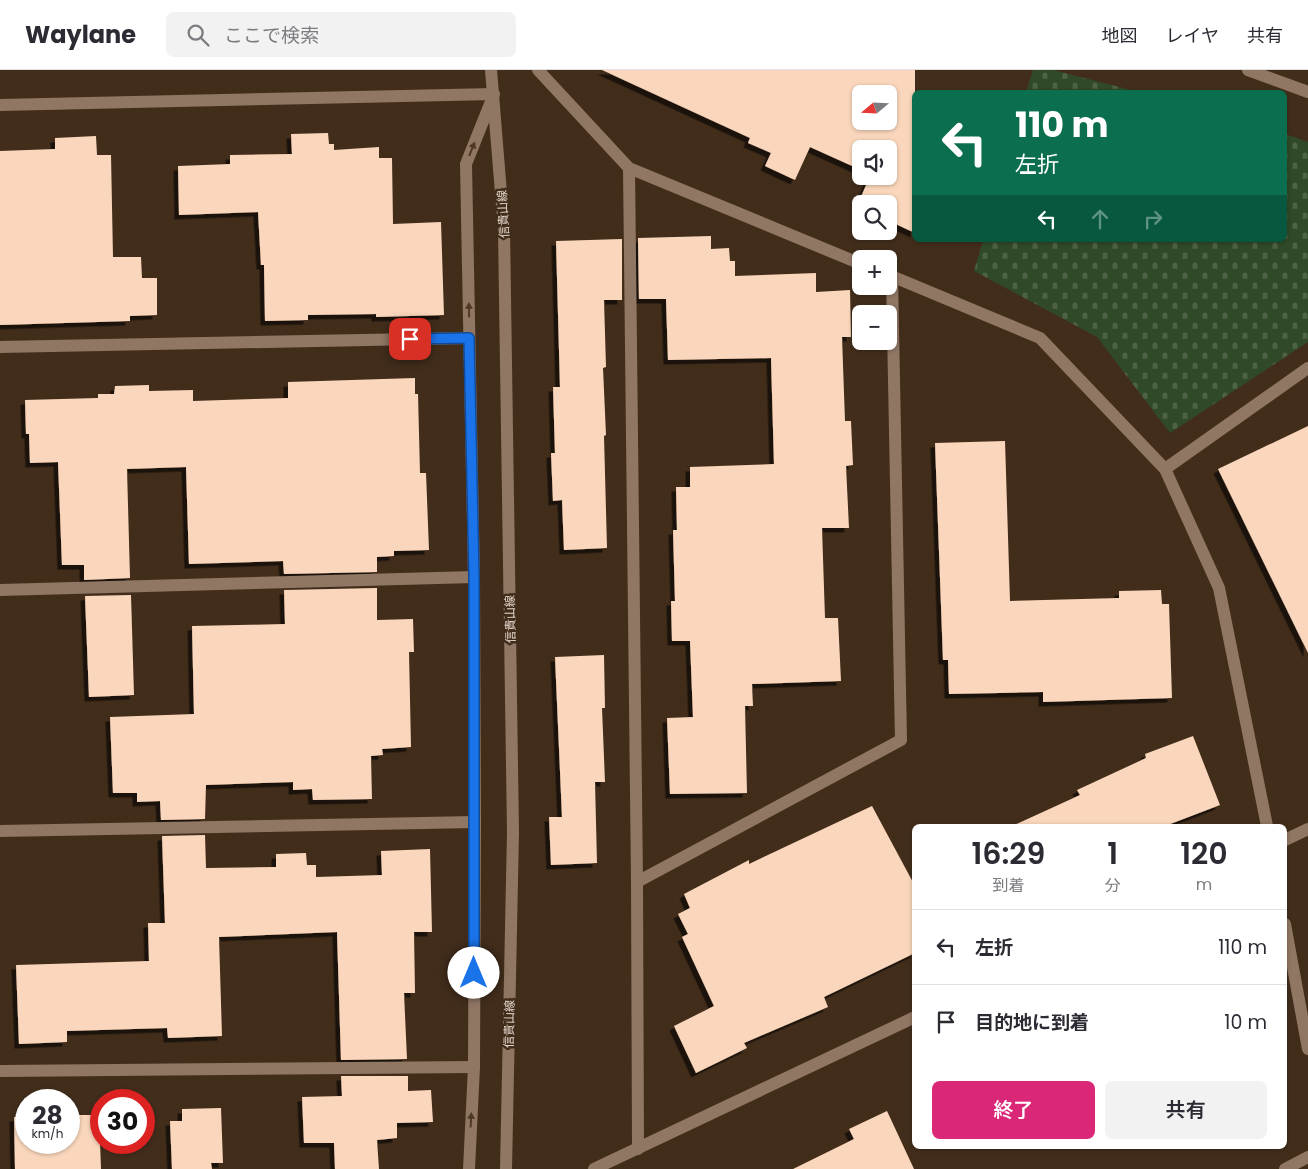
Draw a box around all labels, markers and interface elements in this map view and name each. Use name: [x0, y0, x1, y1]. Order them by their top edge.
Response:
search box: [166, 12, 516, 57]
text: Waylane: [25, 18, 136, 51]
icon: search: [184, 21, 212, 49]
text: ここで検索: [224, 22, 319, 49]
text: 地図: [1102, 23, 1138, 48]
text: レイヤ: [1166, 23, 1219, 48]
text: 共有: [1247, 23, 1283, 48]
north arrow: [852, 85, 898, 130]
map controls: [852, 85, 897, 350]
text: 110 m: [1015, 100, 1109, 149]
icon: left: [932, 110, 997, 175]
button: sound: [852, 140, 897, 185]
one-way arrow: [469, 142, 477, 156]
text: 左折: [1015, 149, 1059, 180]
street label: 信貴山線: [493, 190, 513, 238]
button: search: [852, 195, 897, 240]
icon: left: [1033, 205, 1061, 233]
icon: ahead: [1086, 205, 1114, 233]
icon: right: [1139, 205, 1167, 233]
button: +: [852, 250, 897, 295]
one-way arrow: [464, 302, 472, 318]
button: −: [852, 305, 897, 350]
pin: [389, 318, 431, 360]
icon: arrive: [396, 325, 424, 353]
street label: 信貴山線: [501, 595, 519, 643]
text: 16:29: [971, 832, 1045, 875]
text: 1: [1107, 832, 1118, 875]
text: 120: [1180, 832, 1228, 875]
text: m: [1196, 873, 1212, 896]
text: 到着: [992, 874, 1024, 897]
text: 分: [1105, 874, 1121, 897]
icon: left: [932, 933, 960, 961]
text: 左折: [975, 934, 1013, 961]
text: 110 m: [1218, 934, 1267, 961]
position arrow: [447, 946, 499, 998]
street label: 信貴山線: [500, 1000, 518, 1048]
icon: arrive: [932, 1008, 960, 1036]
text: 目的地に到着: [975, 1009, 1089, 1036]
text: 10 m: [1224, 1009, 1267, 1036]
button: 終了: [932, 1081, 1095, 1139]
button: 共有: [1105, 1081, 1267, 1139]
speed limit sign: 30: [90, 1089, 155, 1154]
text: 28: [32, 1098, 63, 1133]
one-way arrow: [468, 1112, 476, 1128]
text: km/h: [32, 1125, 63, 1142]

